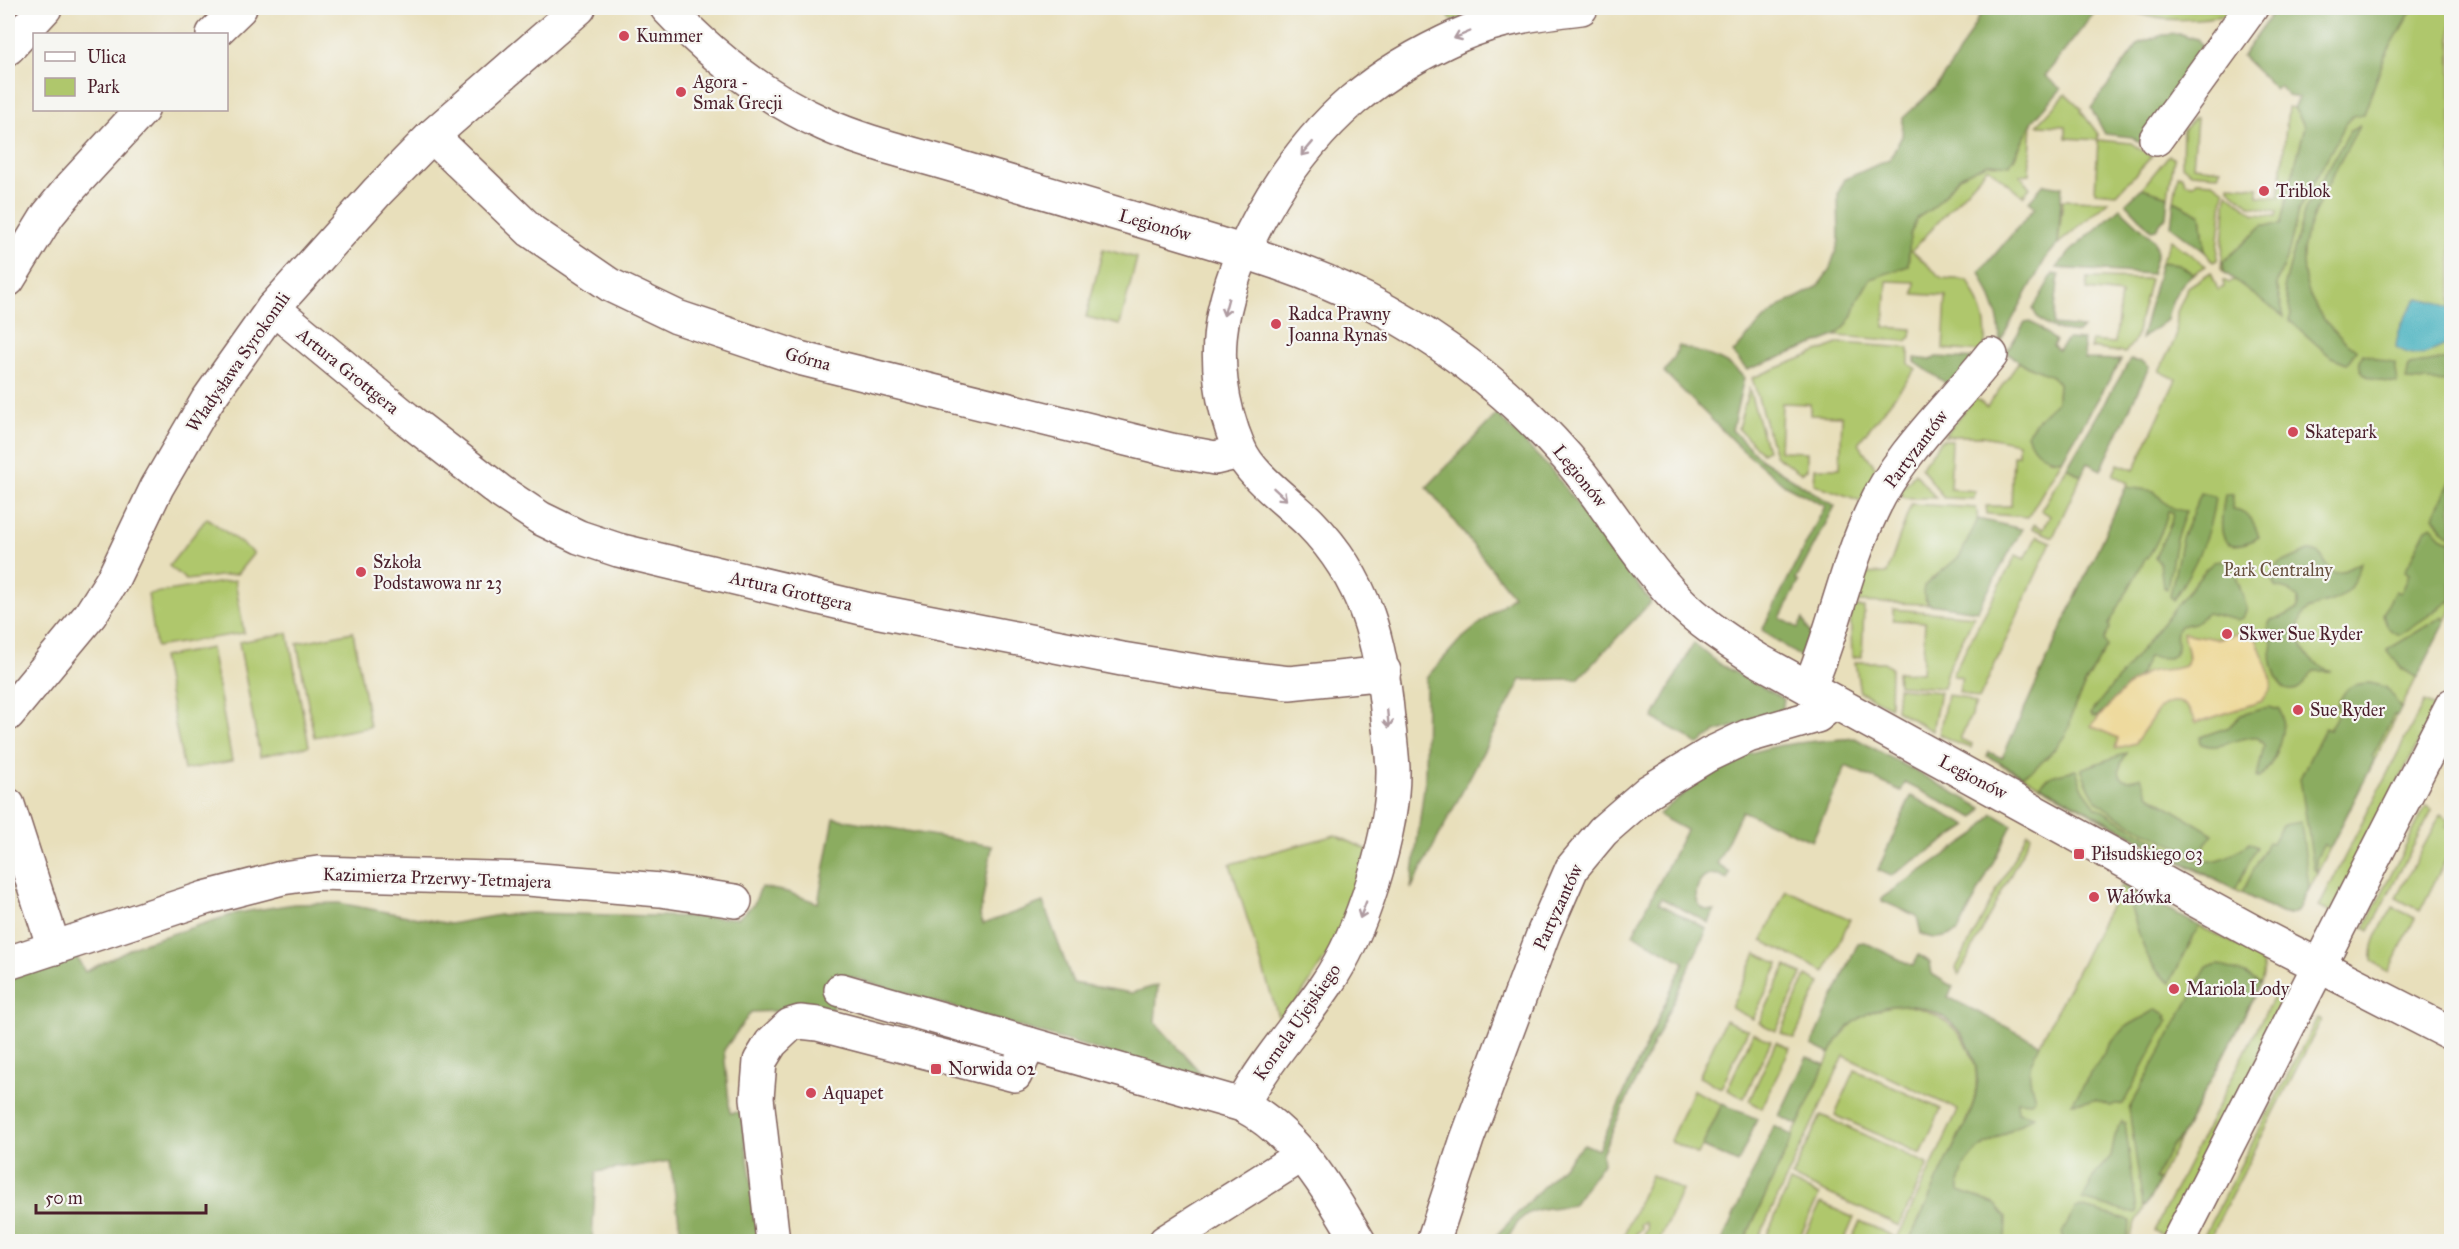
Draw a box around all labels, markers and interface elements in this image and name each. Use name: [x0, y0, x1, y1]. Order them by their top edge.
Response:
place label: Kummer: [636, 25, 703, 47]
marker: Kummer: [617, 29, 631, 43]
one-way arrow: [1453, 30, 1471, 41]
legend: [33, 33, 228, 111]
text: Ulica: [87, 46, 127, 68]
place label: Agora - Smak Grecji: [692, 71, 783, 114]
text: Park: [87, 76, 120, 98]
marker: Agora - Smak Grecji: [674, 85, 688, 99]
one-way arrow: [1300, 141, 1313, 157]
place label: Triblok: [2276, 180, 2331, 202]
marker: Triblok: [2257, 184, 2271, 198]
street label: Legionów: [1116, 204, 1194, 247]
street label: Władysława Syrokomli: [181, 288, 295, 436]
one-way arrow: [1220, 297, 1231, 316]
place label: Radca Prawny Joanna Rynas: [1286, 303, 1391, 347]
marker: Radca Prawny Joanna Rynas: [1269, 317, 1283, 331]
street label: Artura Grottgera: [291, 322, 404, 420]
street label: Górna: [783, 342, 834, 376]
street label: Partyzantów: [1880, 405, 1953, 492]
place label: Skatepark: [2305, 421, 2377, 443]
marker: Skatepark: [2286, 425, 2300, 439]
street label: Legionów: [1547, 440, 1612, 512]
one-way arrow: [1272, 487, 1287, 502]
place label: Szkoła Podstawowa nr 23: [373, 551, 502, 594]
park label: Park Centralny: [2223, 559, 2333, 581]
marker: Szkoła Podstawowa nr 23: [354, 565, 368, 579]
street label: Artura Grottgera: [726, 566, 855, 617]
place label: Skwer Sue Ryder: [2239, 623, 2363, 645]
marker: Skwer Sue Ryder: [2220, 627, 2234, 641]
place label: Sue Ryder: [2310, 699, 2385, 721]
marker: Sue Ryder: [2291, 703, 2305, 717]
one-way arrow: [1383, 709, 1394, 729]
street label: Legionów: [1935, 750, 2011, 805]
place label: Piłsudskiego 03: [2091, 843, 2203, 866]
marker: Piłsudskiego 03: [2072, 847, 2086, 861]
street label: Partyzantów: [1529, 860, 1588, 953]
street label: Kazimierza Przerwy-Tetmajera: [322, 863, 552, 893]
place label: Wałówka: [2106, 886, 2172, 908]
marker: Wałówka: [2087, 890, 2101, 904]
one-way arrow: [1356, 900, 1367, 919]
street label: Kornela Ujejskiego: [1249, 959, 1346, 1085]
place label: Mariola Lody: [2186, 978, 2290, 1000]
marker: Mariola Lody: [2167, 982, 2181, 996]
place label: Norwida 02: [948, 1058, 1036, 1080]
marker: Norwida 02: [929, 1062, 943, 1076]
place label: Aquapet: [822, 1082, 884, 1105]
marker: Aquapet: [804, 1086, 818, 1100]
scale bar: [36, 1177, 206, 1215]
text: 50 m: [45, 1187, 83, 1209]

